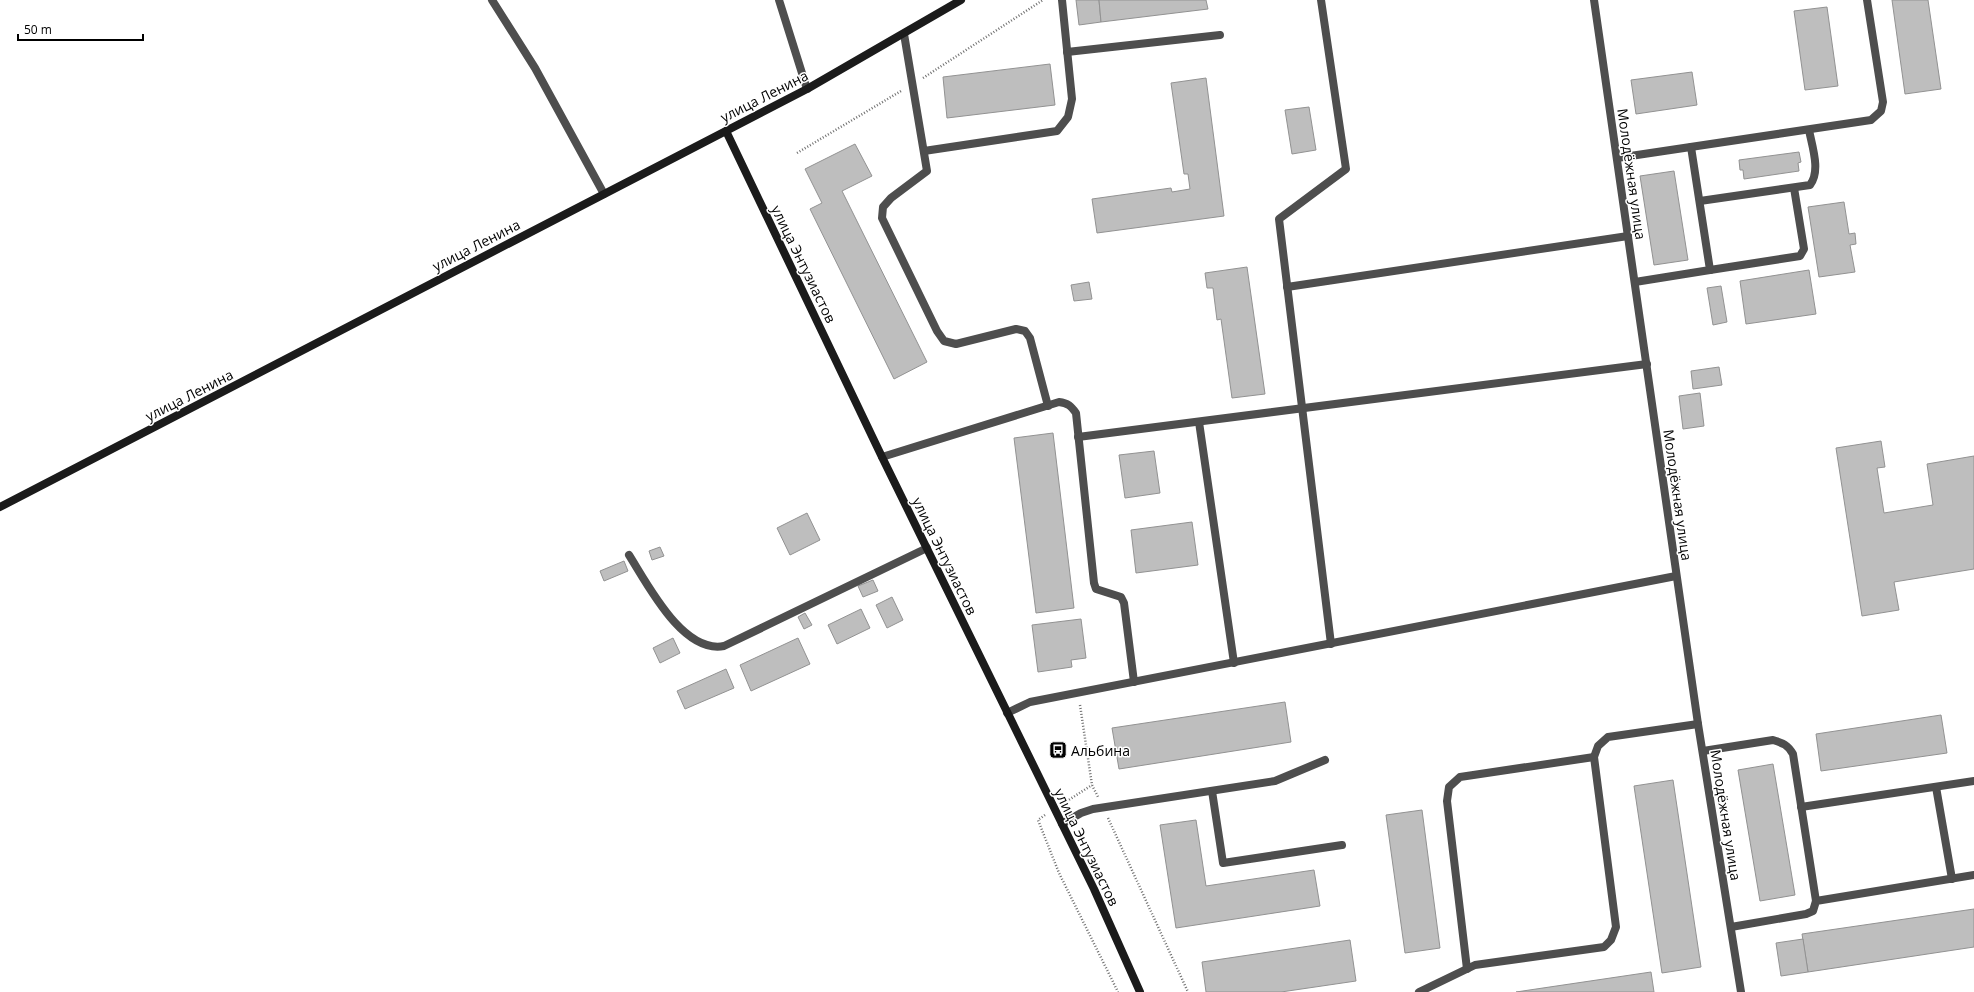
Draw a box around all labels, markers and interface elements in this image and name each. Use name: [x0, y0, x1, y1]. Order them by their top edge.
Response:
scale bar: [18, 16, 143, 42]
text: 50 m: [24, 21, 52, 38]
street label: улица Ленина: [717, 66, 811, 126]
street label: Молодёжная улица: [1613, 107, 1651, 241]
street label: улица Энтузиастов: [767, 202, 841, 326]
street label: улица Ленина: [429, 215, 523, 275]
street label: улица Ленина: [142, 365, 236, 425]
street label: Молодёжная улица: [1659, 428, 1697, 562]
street label: улица Энтузиастов: [908, 494, 982, 618]
bus stop icon: Альбина: [1048, 740, 1068, 760]
place label: Альбина: [1071, 741, 1130, 760]
street label: Молодёжная улица: [1706, 748, 1746, 882]
street label: улица Энтузиастов: [1050, 785, 1124, 909]

